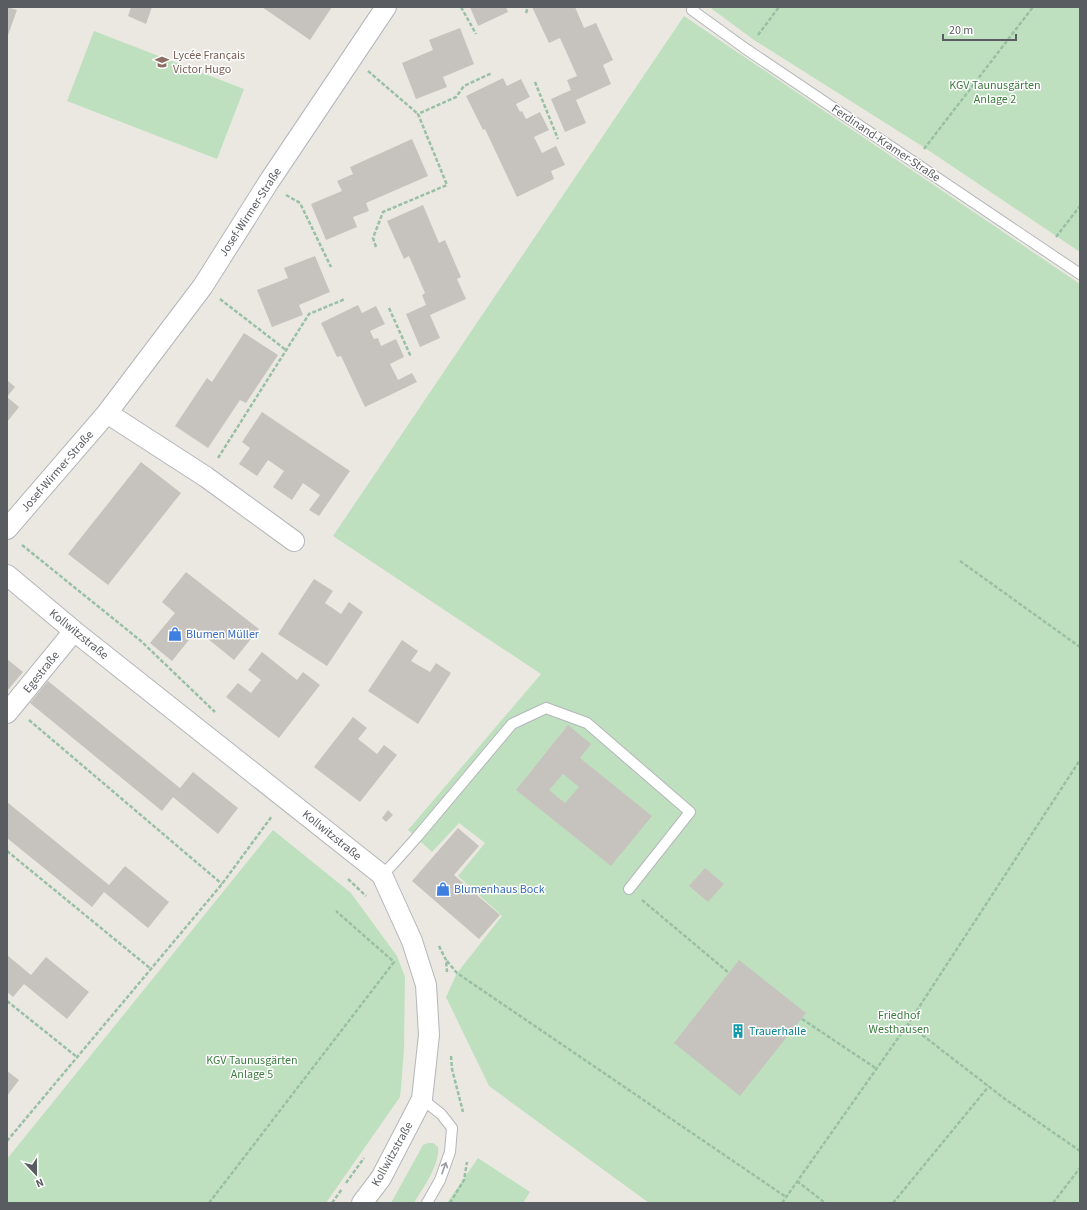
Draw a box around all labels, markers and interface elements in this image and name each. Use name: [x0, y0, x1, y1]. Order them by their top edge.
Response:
scale bar: [943, 16, 1016, 42]
text: 20 m: [949, 22, 973, 39]
place label: Lycée Français Victor Hugo: [173, 47, 245, 78]
school or university icon: Lycée Français Victor Hugo: [154, 54, 170, 70]
park label: KGV Taunusgärten Anlage 2: [949, 77, 1041, 108]
street label: Ferdinand-Kramer-Straße: [828, 101, 944, 186]
street label: Josef-Wirmer-Straße: [215, 164, 286, 260]
street label: Josef-Wirmer-Straße: [17, 427, 98, 516]
street label: Kollwitzstraße: [45, 605, 112, 664]
shop icon: Blumen Müller: [167, 626, 183, 642]
place label: Blumen Müller: [186, 626, 260, 643]
street label: Egestraße: [19, 648, 64, 697]
street label: Kollwitzstraße: [298, 806, 365, 865]
shop icon: Blumenhaus Bock: [435, 881, 451, 897]
place label: Blumenhaus Bock: [454, 881, 545, 898]
park label: Friedhof Westhausen: [869, 1007, 929, 1038]
building icon: Trauerhalle: [730, 1023, 746, 1039]
place label: Trauerhalle: [749, 1023, 806, 1040]
park label: KGV Taunusgärten Anlage 5: [206, 1052, 298, 1083]
street label: Kollwitzstraße: [368, 1119, 417, 1190]
north arrow: [16, 1154, 56, 1194]
one-way arrow: [441, 1162, 448, 1175]
text: N: [33, 1174, 46, 1191]

